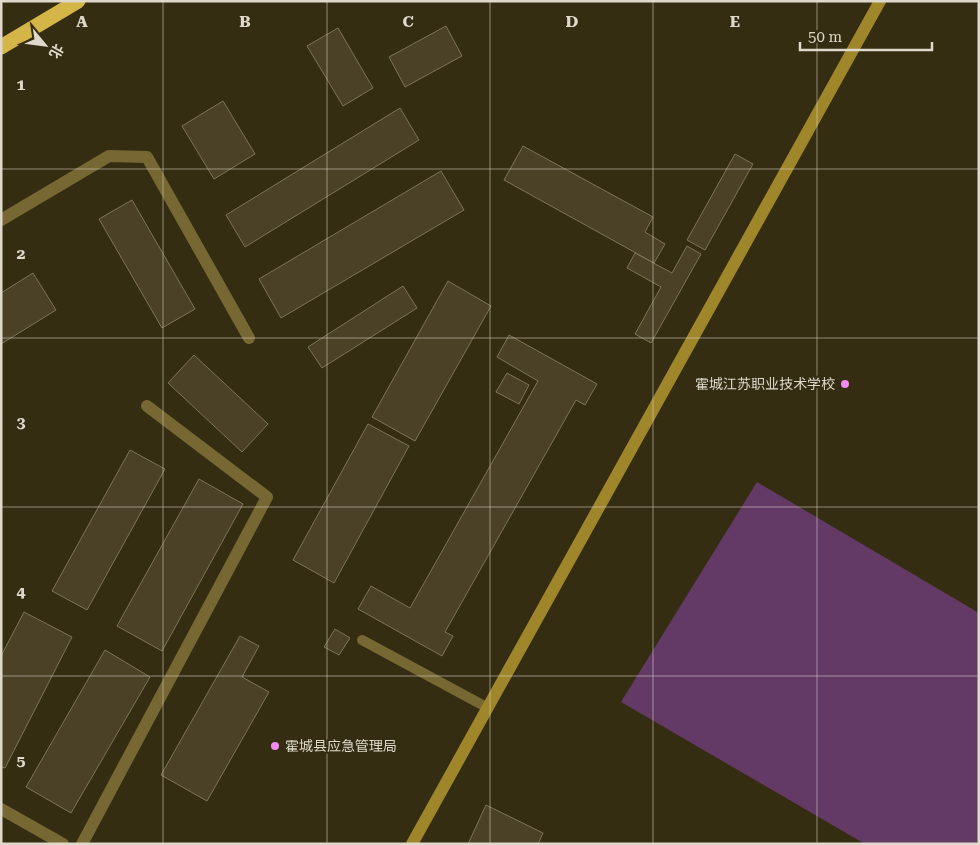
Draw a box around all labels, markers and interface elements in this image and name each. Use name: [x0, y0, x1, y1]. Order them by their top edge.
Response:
text: A: [76, 12, 88, 31]
text: B: [239, 12, 251, 31]
text: C: [402, 12, 414, 31]
text: D: [566, 12, 579, 31]
text: E: [730, 12, 740, 31]
north arrow: [20, 20, 70, 70]
scale bar: [800, 20, 932, 52]
text: 50 m: [808, 28, 843, 46]
text: 北: [46, 41, 67, 61]
text: 1: [17, 75, 26, 94]
text: 2: [17, 244, 26, 263]
place label: 霍城江苏职业技术学校: [695, 376, 835, 392]
marker: 霍城江苏职业技术学校: [839, 378, 851, 390]
text: 3: [17, 413, 26, 432]
text: 4: [17, 582, 26, 601]
place label: 霍城县应急管理局: [285, 738, 397, 754]
marker: 霍城县应急管理局: [269, 740, 281, 752]
text: 5: [17, 751, 26, 770]

